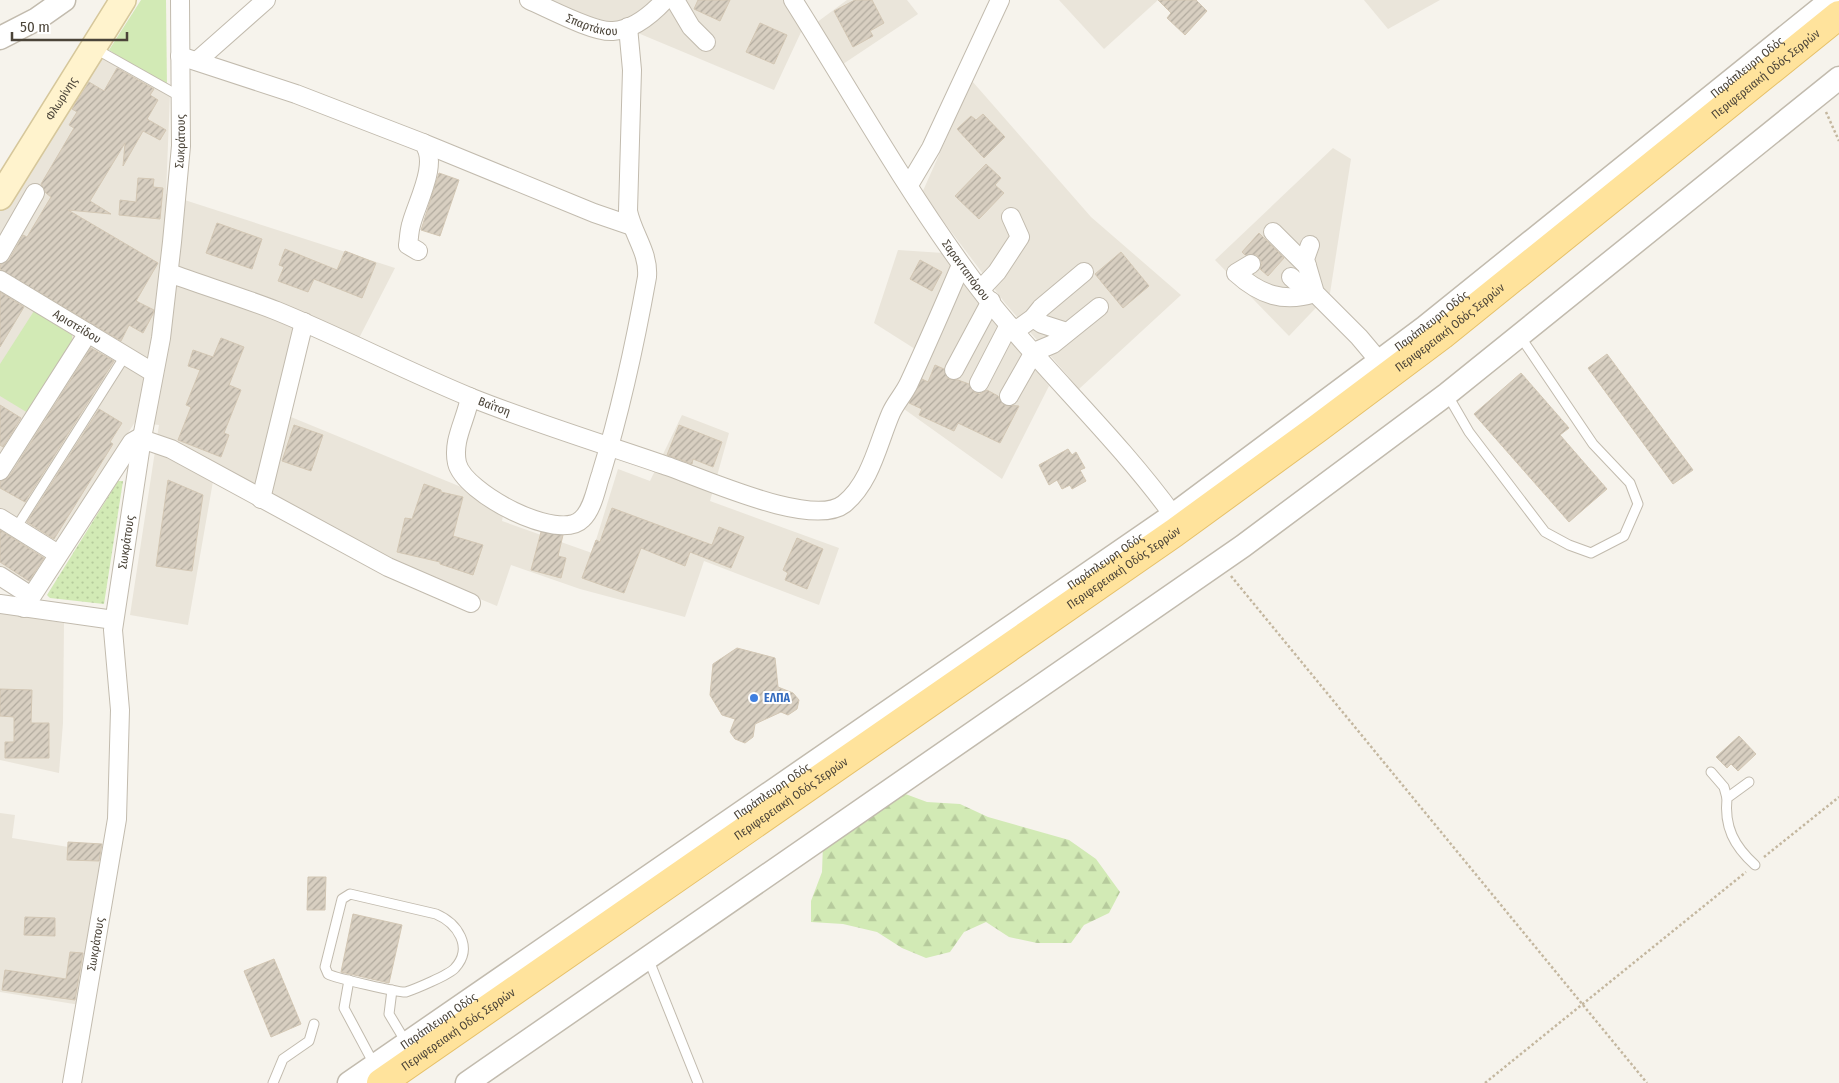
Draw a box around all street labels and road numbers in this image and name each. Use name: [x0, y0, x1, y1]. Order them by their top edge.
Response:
street label: Σπαρτάκου: [564, 11, 618, 38]
street label: Περιφερειακή Οδός Σερρών: [1709, 26, 1823, 122]
street label: Παράπλευρη Οδός: [1708, 34, 1787, 101]
street label: Φλωρίνης: [43, 74, 80, 123]
street label: Σωκράτους: [172, 114, 188, 169]
street label: Σαρανταπόρου: [939, 237, 993, 304]
street label: Περιφερειακή Οδός Σερρών: [1392, 280, 1508, 375]
street label: Παράπλευρη Οδός: [1392, 288, 1471, 354]
street label: Αριστείδου: [50, 307, 104, 346]
street label: Βαΐτση: [476, 394, 512, 419]
street label: Σωκράτους: [115, 514, 137, 570]
street label: Περιφερειακή Οδός Σερρών: [1064, 523, 1184, 612]
street label: Παράπλευρη Οδός: [1065, 530, 1147, 593]
street label: Περιφερειακή Οδός Σερρών: [732, 754, 851, 843]
street label: Παράπλευρη Οδός: [731, 760, 813, 823]
street label: Σωκράτους: [84, 916, 107, 972]
street label: Περιφερειακή Οδός Σερρών: [399, 985, 518, 1074]
street label: Παράπλευρη Οδός: [398, 990, 480, 1052]

